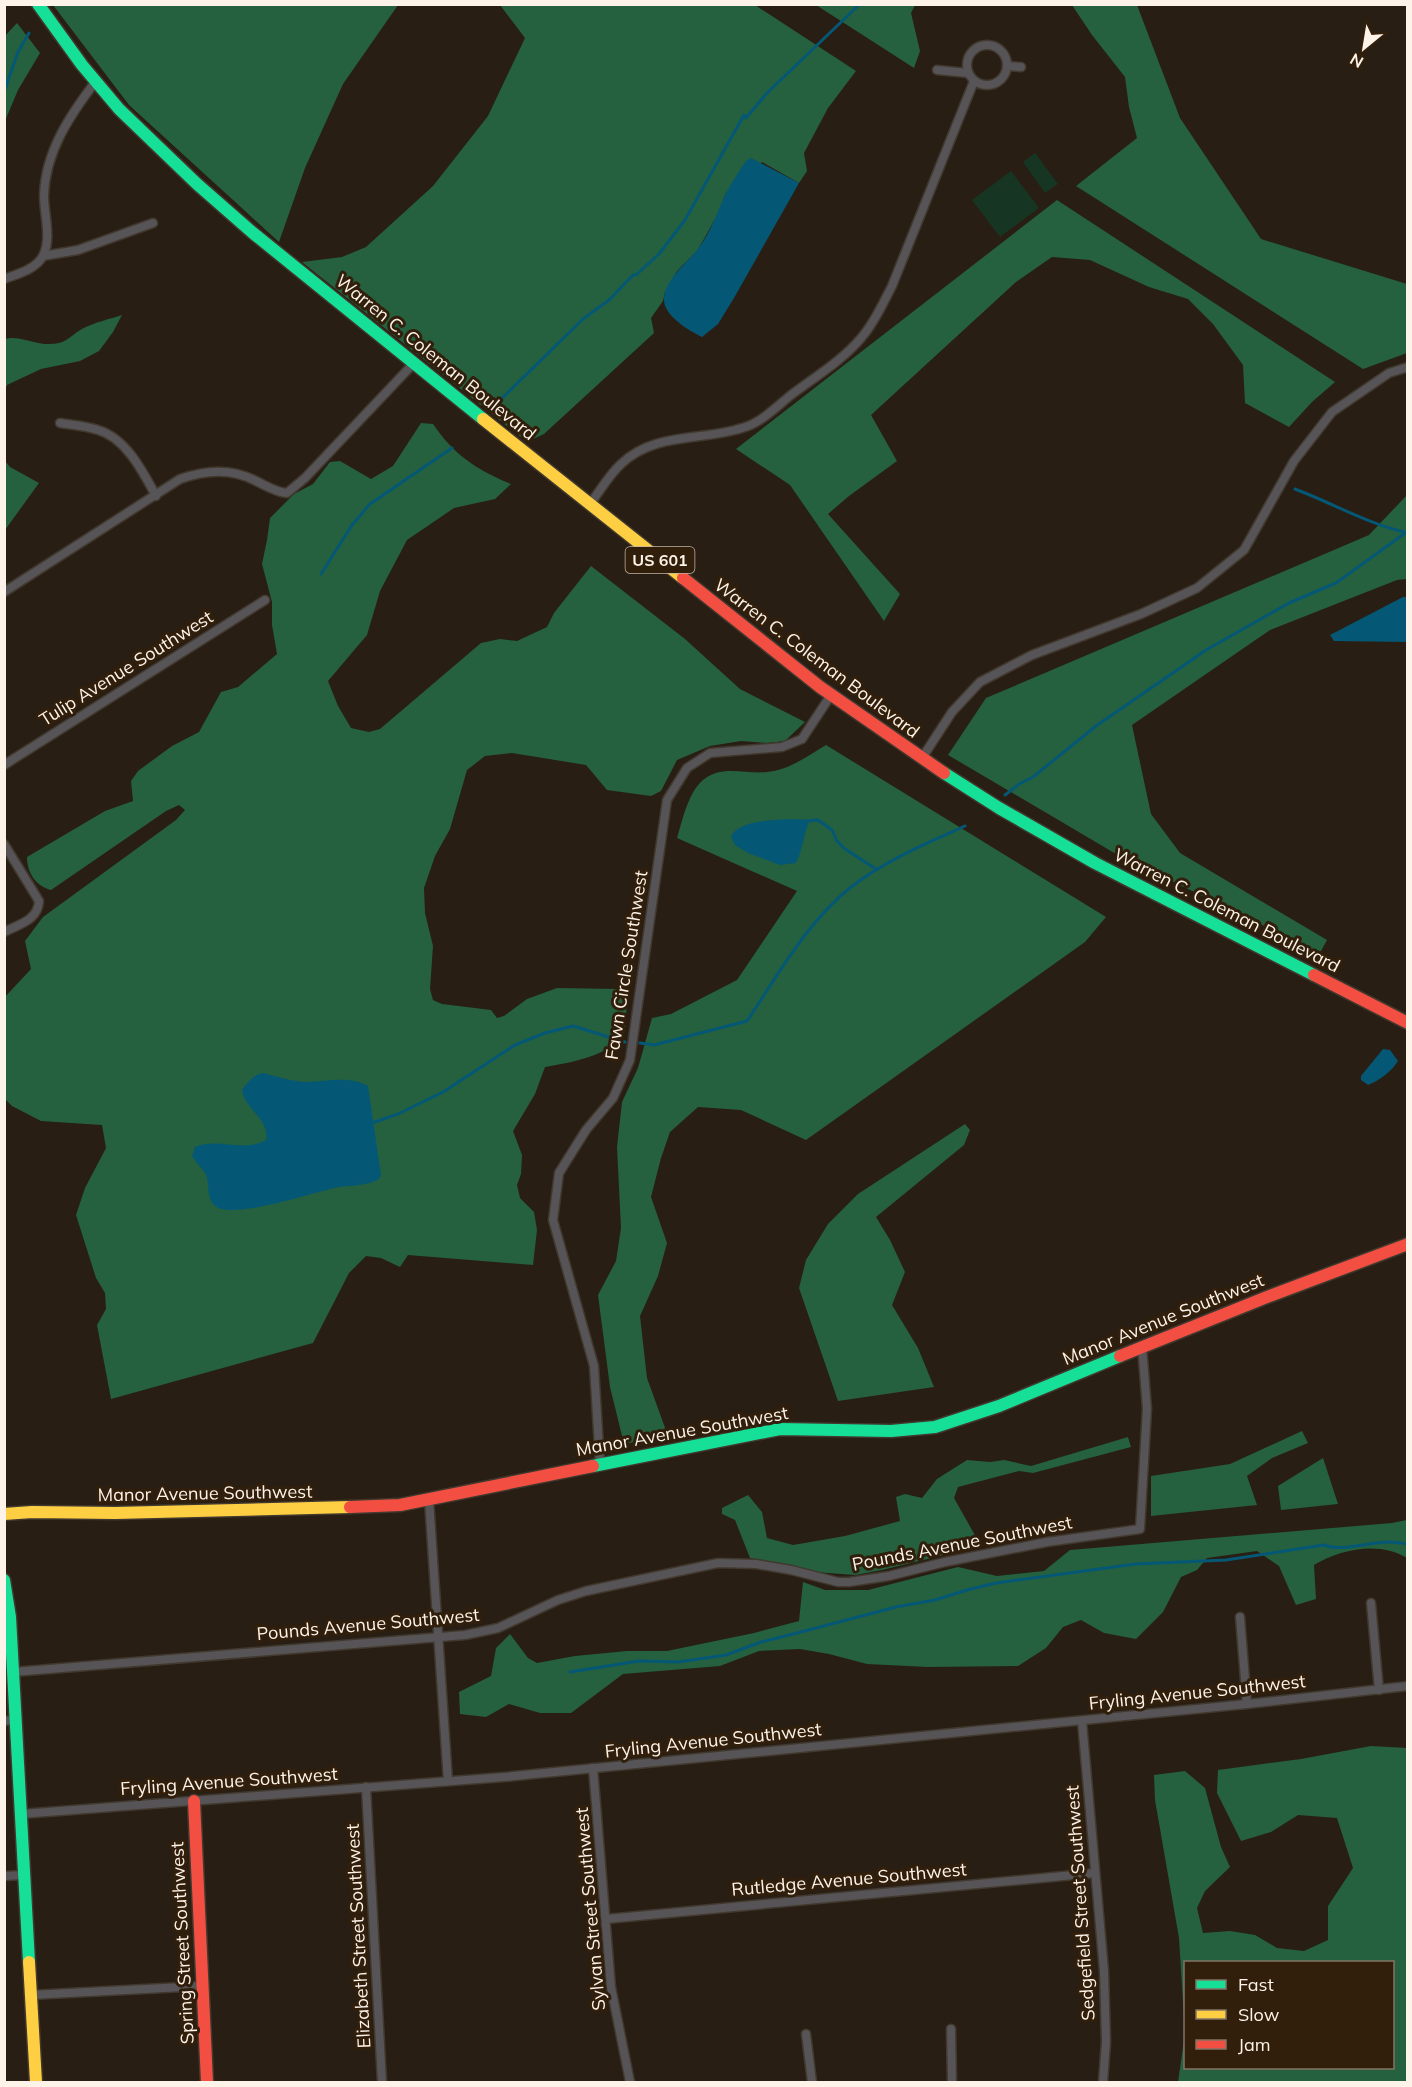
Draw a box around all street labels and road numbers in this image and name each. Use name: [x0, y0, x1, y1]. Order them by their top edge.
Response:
street label: Warren C. Coleman Boulevard: [331, 269, 541, 445]
road number: US 601: [626, 547, 694, 573]
street label: Warren C. Coleman Boulevard: [710, 573, 924, 743]
street label: Tulip Avenue Southwest: [35, 605, 217, 731]
street label: Warren C. Coleman Boulevard: [1110, 843, 1344, 977]
street label: Fawn Circle Southwest: [600, 869, 652, 1061]
street label: Manor Avenue Southwest: [1059, 1268, 1267, 1370]
street label: Manor Avenue Southwest: [574, 1401, 790, 1461]
street label: Manor Avenue Southwest: [97, 1480, 313, 1506]
street label: Pounds Avenue Southwest: [850, 1510, 1074, 1576]
street label: Pounds Avenue Southwest: [256, 1603, 480, 1645]
street label: Fryling Avenue Southwest: [1088, 1669, 1306, 1715]
street label: Fryling Avenue Southwest: [604, 1717, 822, 1763]
street label: Fryling Avenue Southwest: [120, 1762, 338, 1800]
street label: Sedgefield Street Southwest: [1060, 1785, 1100, 2021]
street label: Sylvan Street Southwest: [570, 1806, 610, 2012]
street label: Elizabeth Street Southwest: [341, 1823, 375, 2049]
street label: Spring Street Southwest: [165, 1841, 199, 2045]
street label: Rutledge Avenue Southwest: [731, 1857, 967, 1901]

